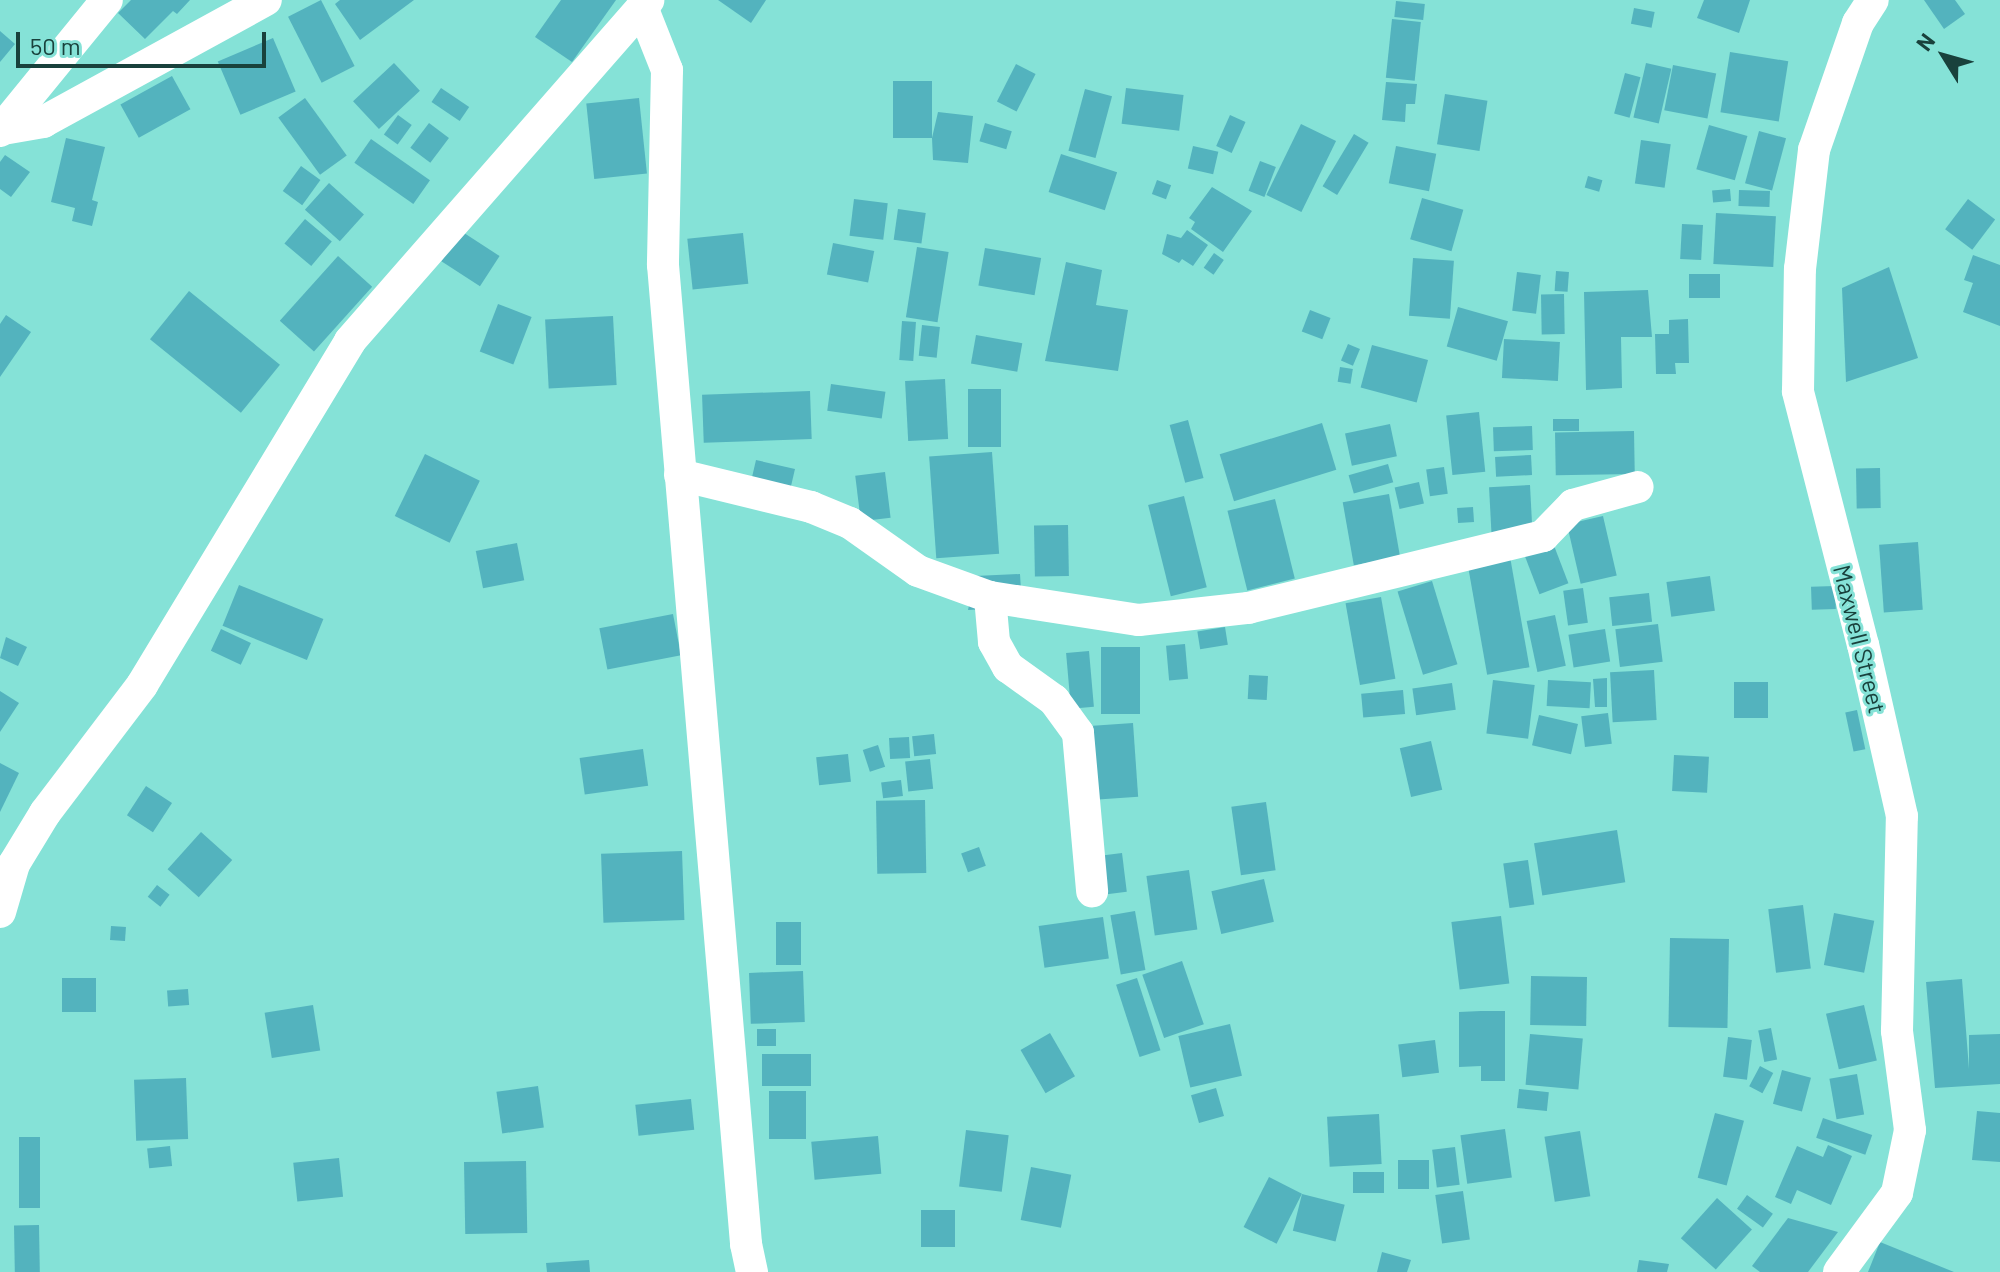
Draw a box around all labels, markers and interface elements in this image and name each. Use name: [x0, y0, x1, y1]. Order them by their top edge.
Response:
scale bar: [20, 16, 270, 66]
north arrow: [1904, 16, 1984, 96]
text: N: [1910, 28, 1940, 55]
text: 50 m: [30, 31, 81, 60]
street label: Maxwell Street: [1828, 562, 1892, 716]

